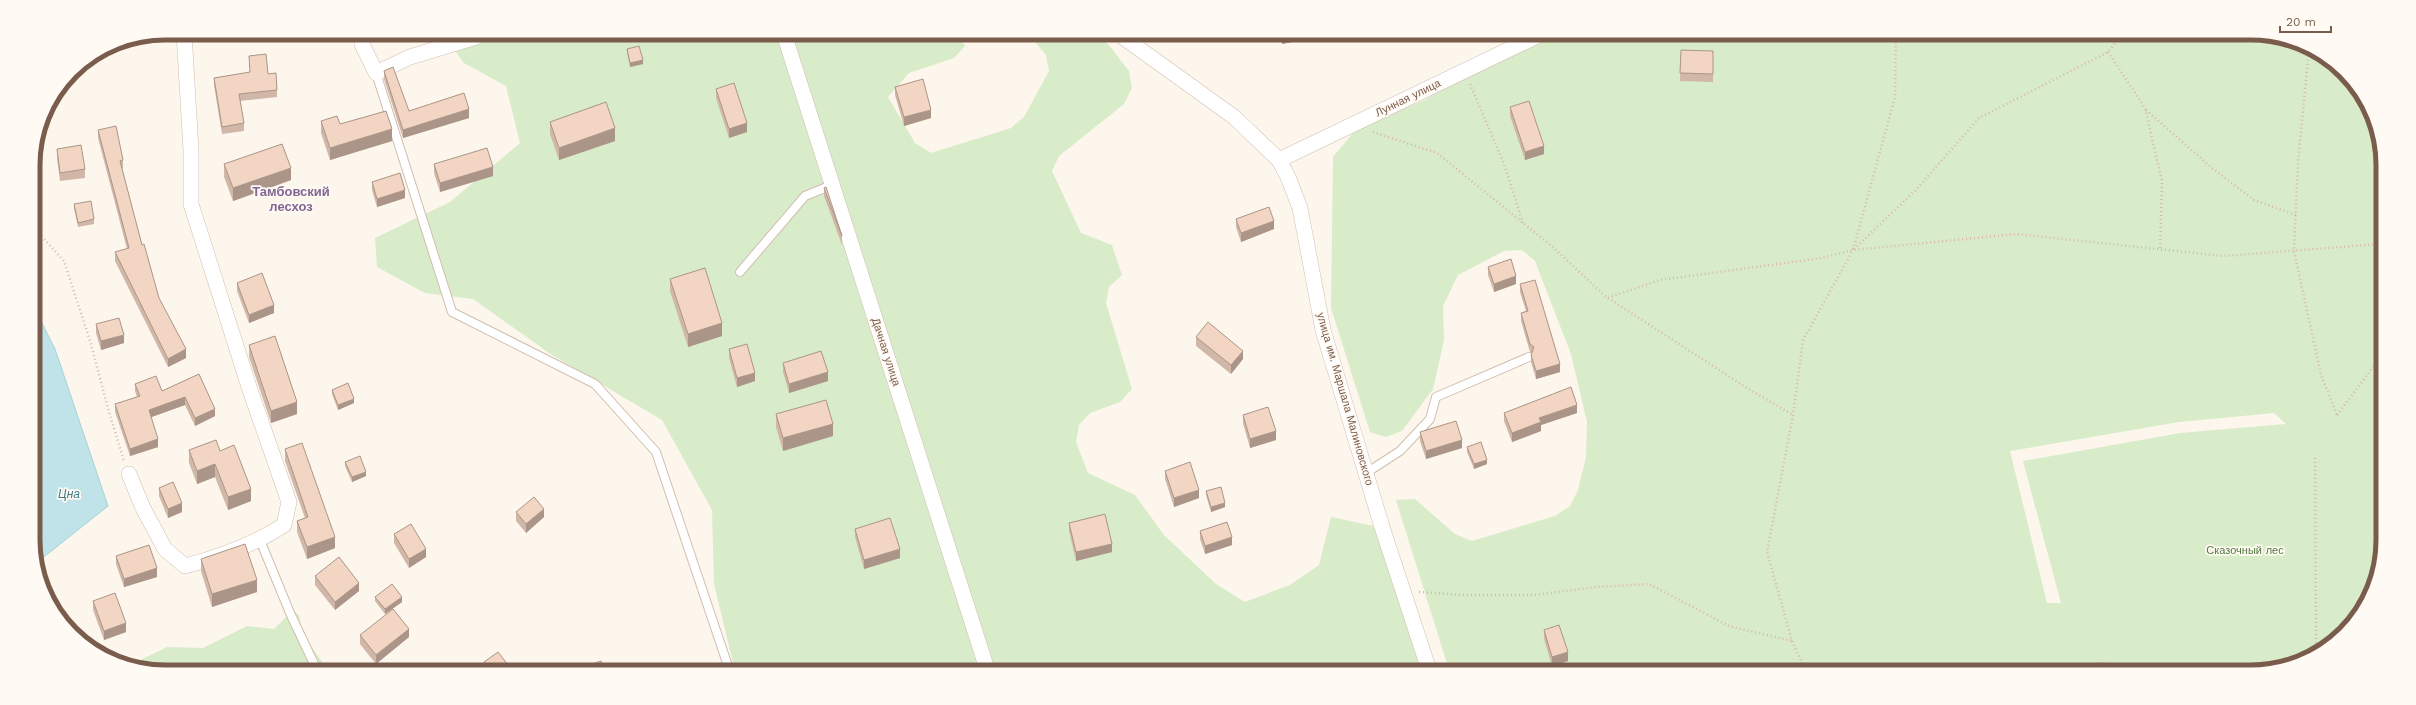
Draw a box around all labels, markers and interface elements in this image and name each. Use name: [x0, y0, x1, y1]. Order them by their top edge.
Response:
scale bar: [2280, 8, 2331, 34]
text: 20 m: [2286, 15, 2316, 29]
street label: Лунная улица: [1373, 76, 1444, 119]
district label: Тамбовский лесхоз: [252, 184, 330, 214]
street label: улица им. Маршала Малиновского: [1314, 311, 1376, 487]
street label: Дачная улица: [869, 316, 903, 389]
water label: Цна: [58, 487, 80, 501]
park label: Сказочный лес: [2206, 544, 2284, 557]

